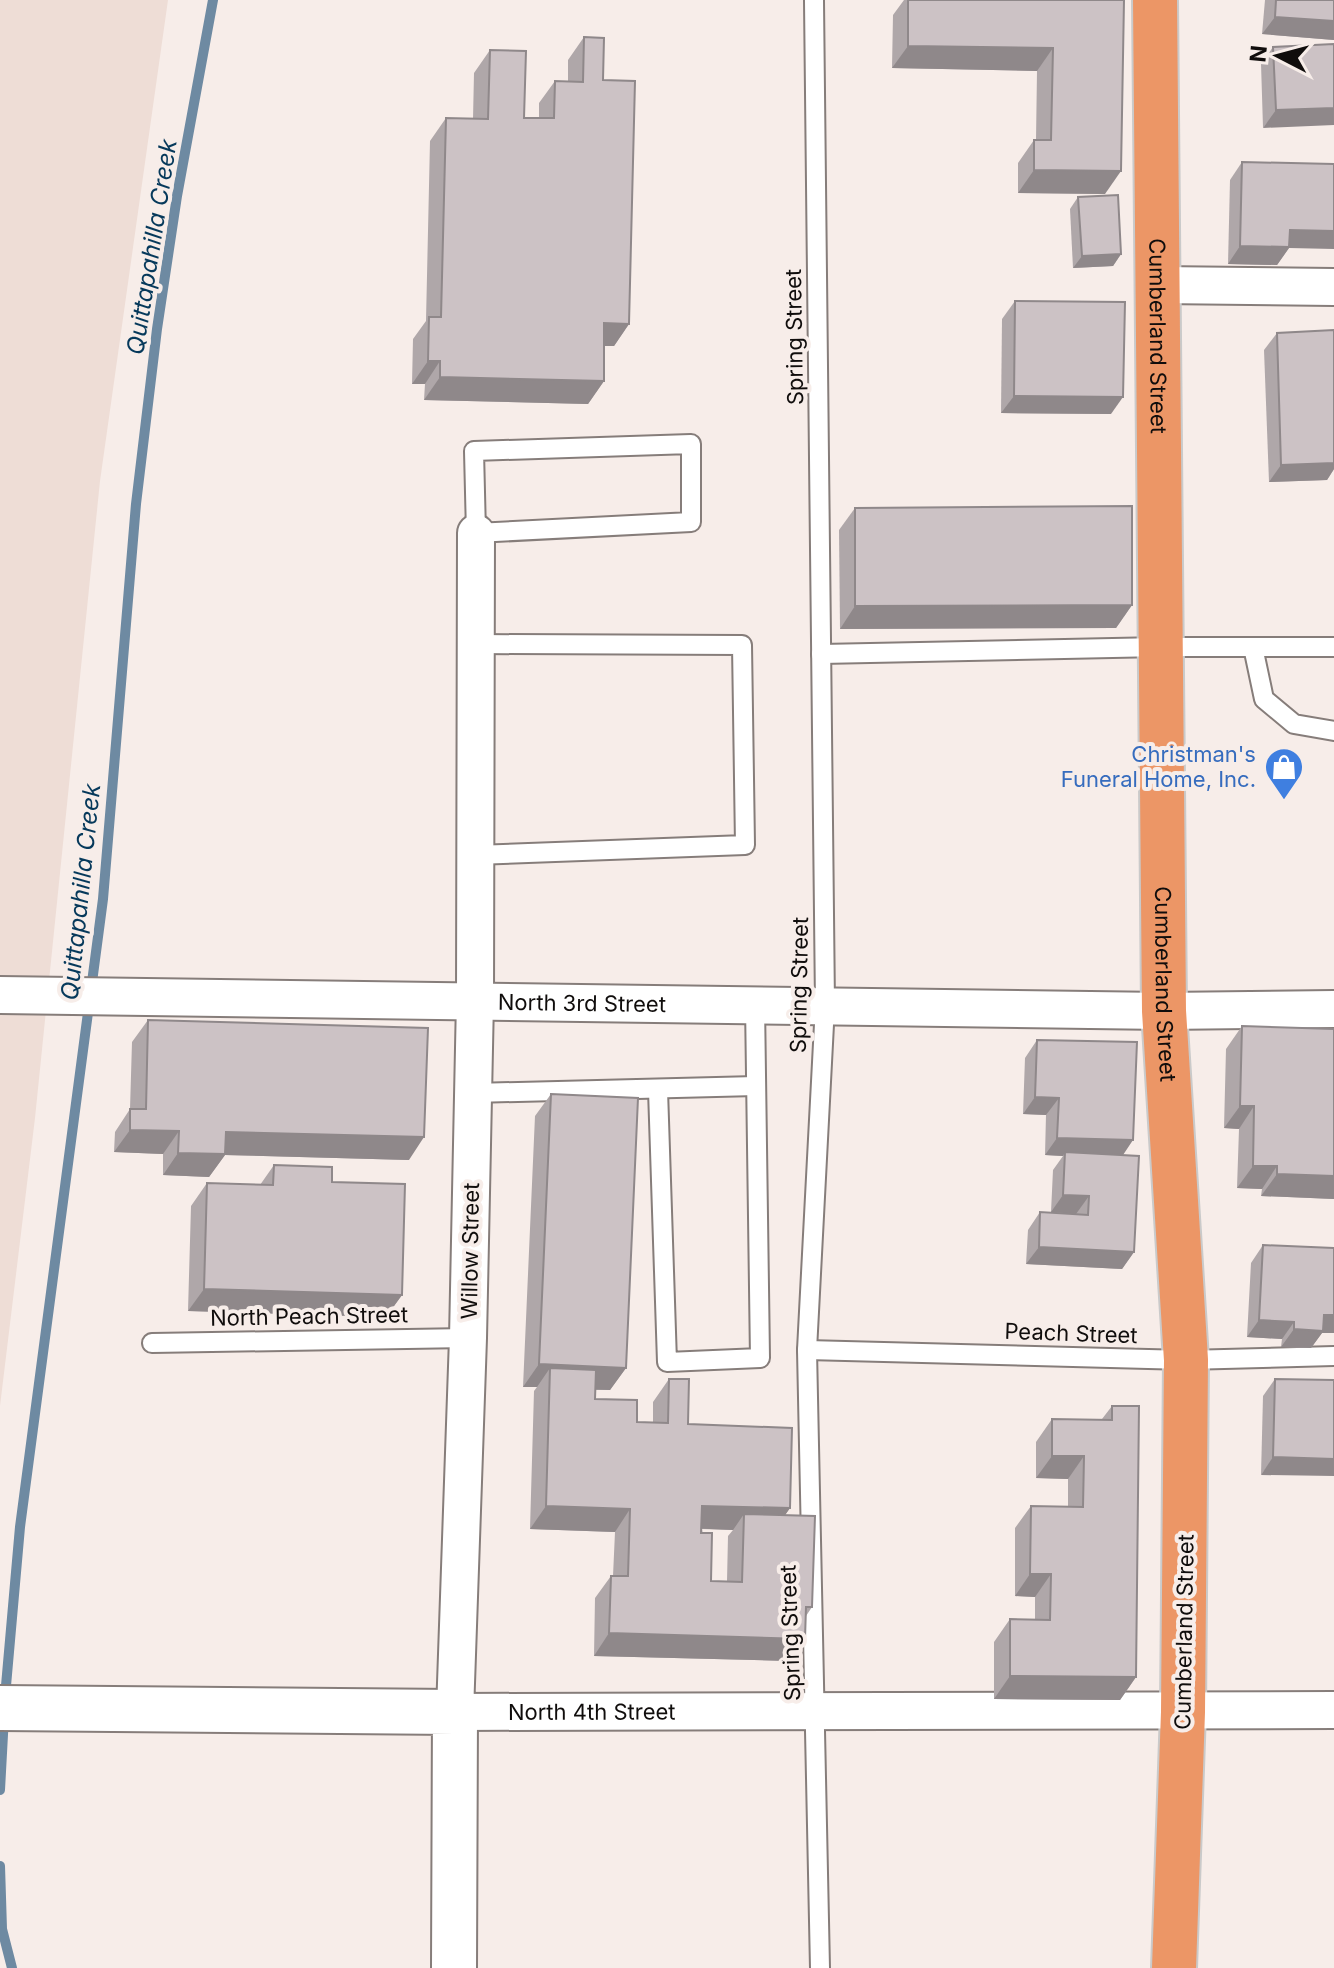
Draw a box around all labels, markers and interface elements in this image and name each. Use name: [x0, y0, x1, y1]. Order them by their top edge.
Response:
north arrow: [1238, 16, 1318, 96]
text: N: [1244, 44, 1272, 64]
water label: Quittapahilla Creek: [120, 136, 183, 357]
street label: Cumberland Street: [1144, 238, 1172, 434]
street label: Spring Street: [780, 269, 808, 405]
place label: Christman's Funeral Home, Inc.: [1061, 741, 1256, 792]
shop icon: Christman's Funeral Home, Inc.: [1263, 746, 1305, 801]
water label: Quittapahilla Creek: [55, 781, 106, 1002]
street label: Cumberland Street: [1150, 886, 1181, 1083]
street label: Spring Street: [785, 917, 813, 1053]
street label: North 3rd Street: [498, 989, 666, 1017]
street label: Willow Street: [456, 1182, 484, 1320]
street label: North Peach Street: [210, 1301, 408, 1331]
street label: Peach Street: [1004, 1318, 1138, 1348]
street label: Cumberland Street: [1169, 1534, 1199, 1730]
street label: Spring Street: [775, 1564, 805, 1702]
street label: North 4th Street: [508, 1698, 676, 1725]

